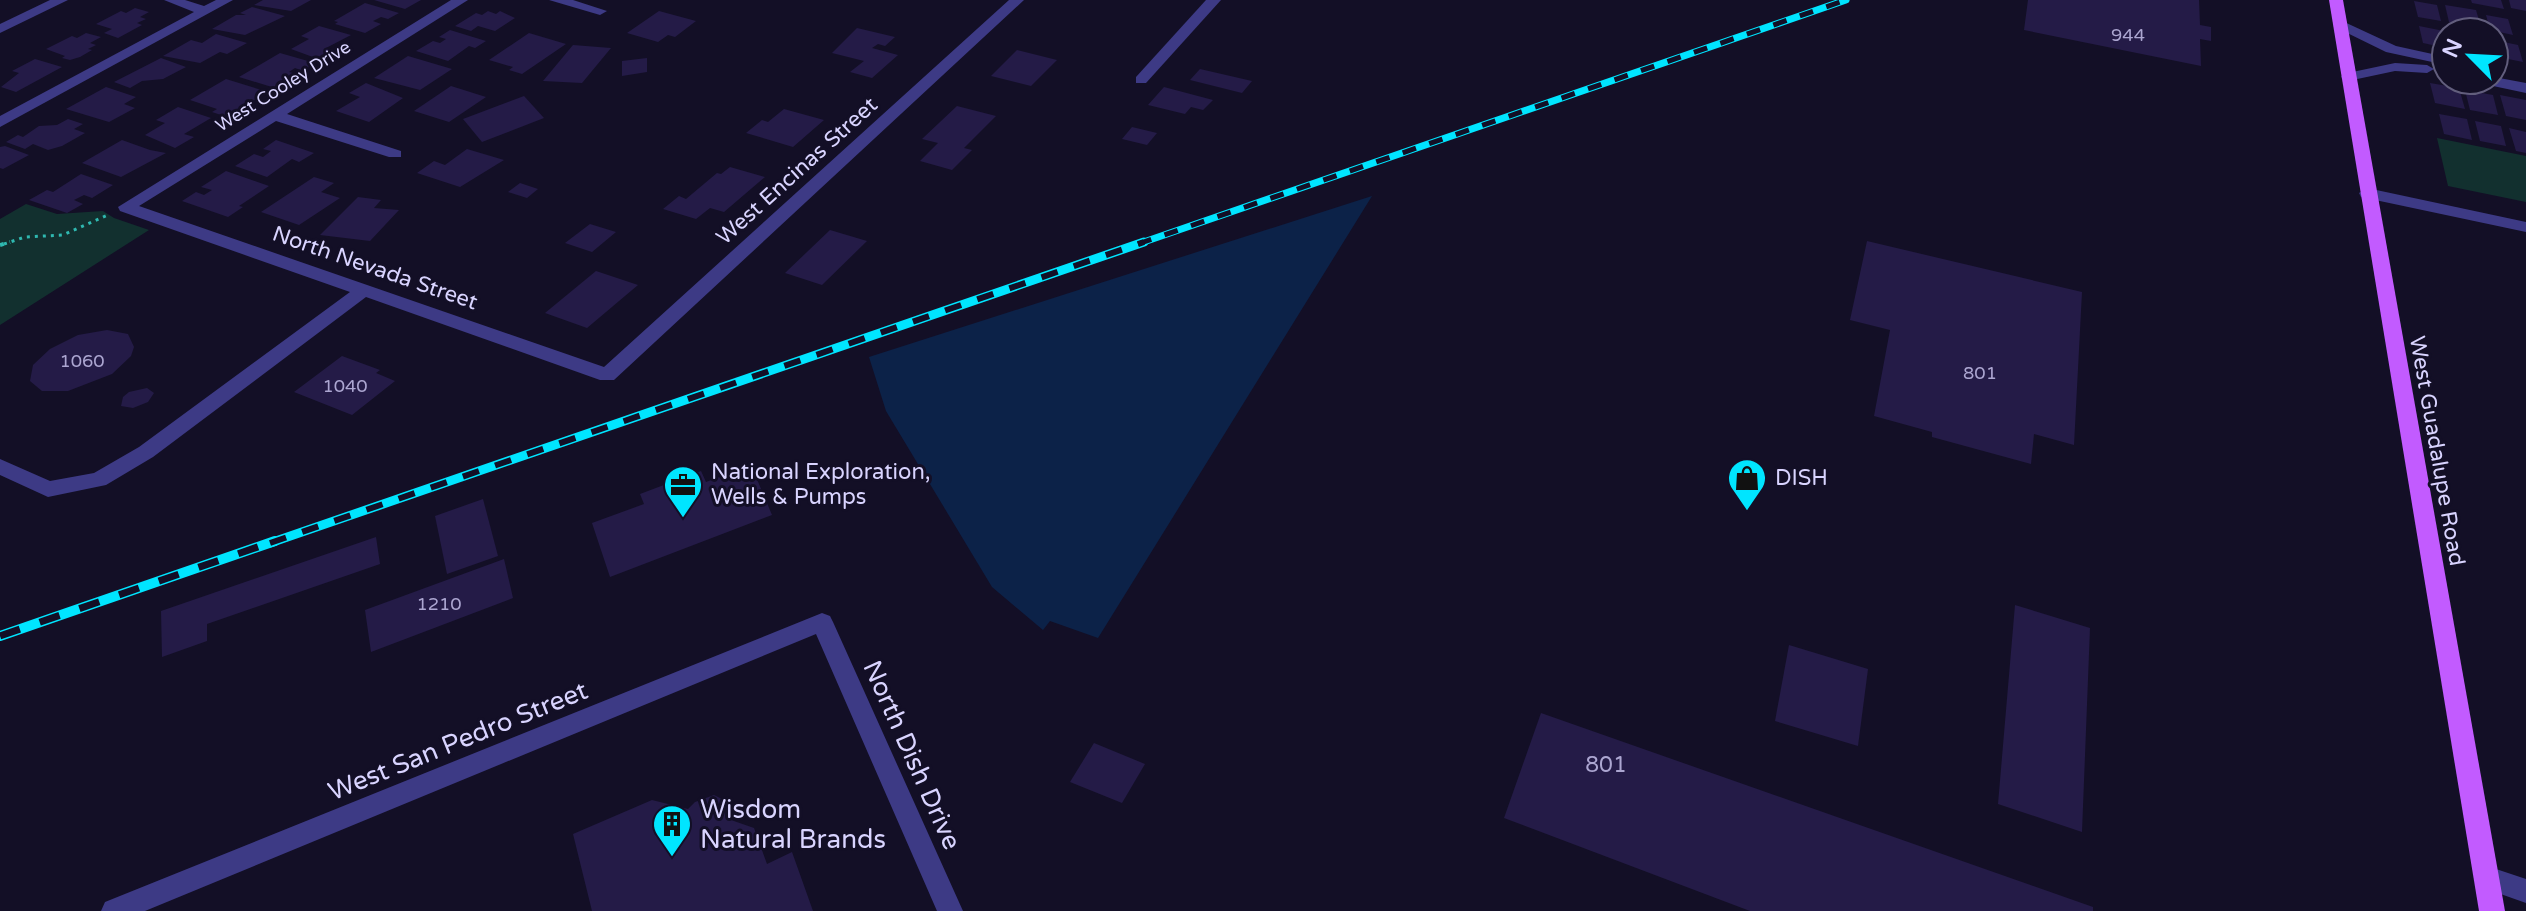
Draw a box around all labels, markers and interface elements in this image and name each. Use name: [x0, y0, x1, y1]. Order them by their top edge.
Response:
north arrow: [2430, 16, 2510, 96]
house number: 944: [2111, 24, 2145, 46]
text: N: [2437, 35, 2468, 62]
street label: West Cooley Drive: [211, 36, 355, 136]
street label: West Encinas Street: [711, 92, 883, 250]
street label: North Nevada Street: [269, 221, 481, 315]
street label: West Guadalupe Road: [2404, 334, 2470, 568]
house number: 1060: [59, 350, 105, 372]
house number: 801: [1963, 362, 1997, 384]
house number: 1040: [322, 375, 368, 397]
shop icon: DISH: [1726, 457, 1768, 512]
place label: National Exploration, Wells & Pumps: [711, 459, 931, 510]
office icon: National Exploration, Wells & Pumps: [662, 464, 704, 519]
place label: DISH: [1775, 465, 1828, 491]
house number: 1210: [416, 593, 462, 615]
street label: North Dish Drive: [856, 656, 968, 854]
street label: West San Pedro Street: [324, 675, 592, 807]
house number: 801: [1585, 752, 1627, 778]
place label: Wisdom Natural Brands: [700, 794, 886, 855]
building icon: Wisdom Natural Brands: [651, 803, 693, 858]

